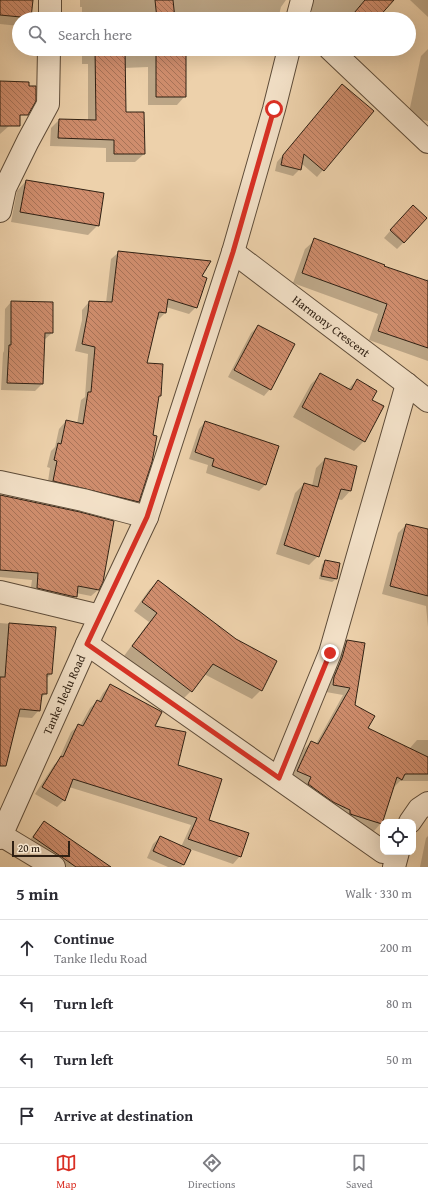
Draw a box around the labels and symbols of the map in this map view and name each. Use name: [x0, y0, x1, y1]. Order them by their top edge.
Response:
route start: [265, 100, 283, 118]
street label: Harmony Crescent: [289, 291, 374, 361]
route end: [321, 644, 339, 662]
street label: Tanke Iledu Road: [38, 651, 89, 737]
scale bar: [12, 839, 70, 858]

